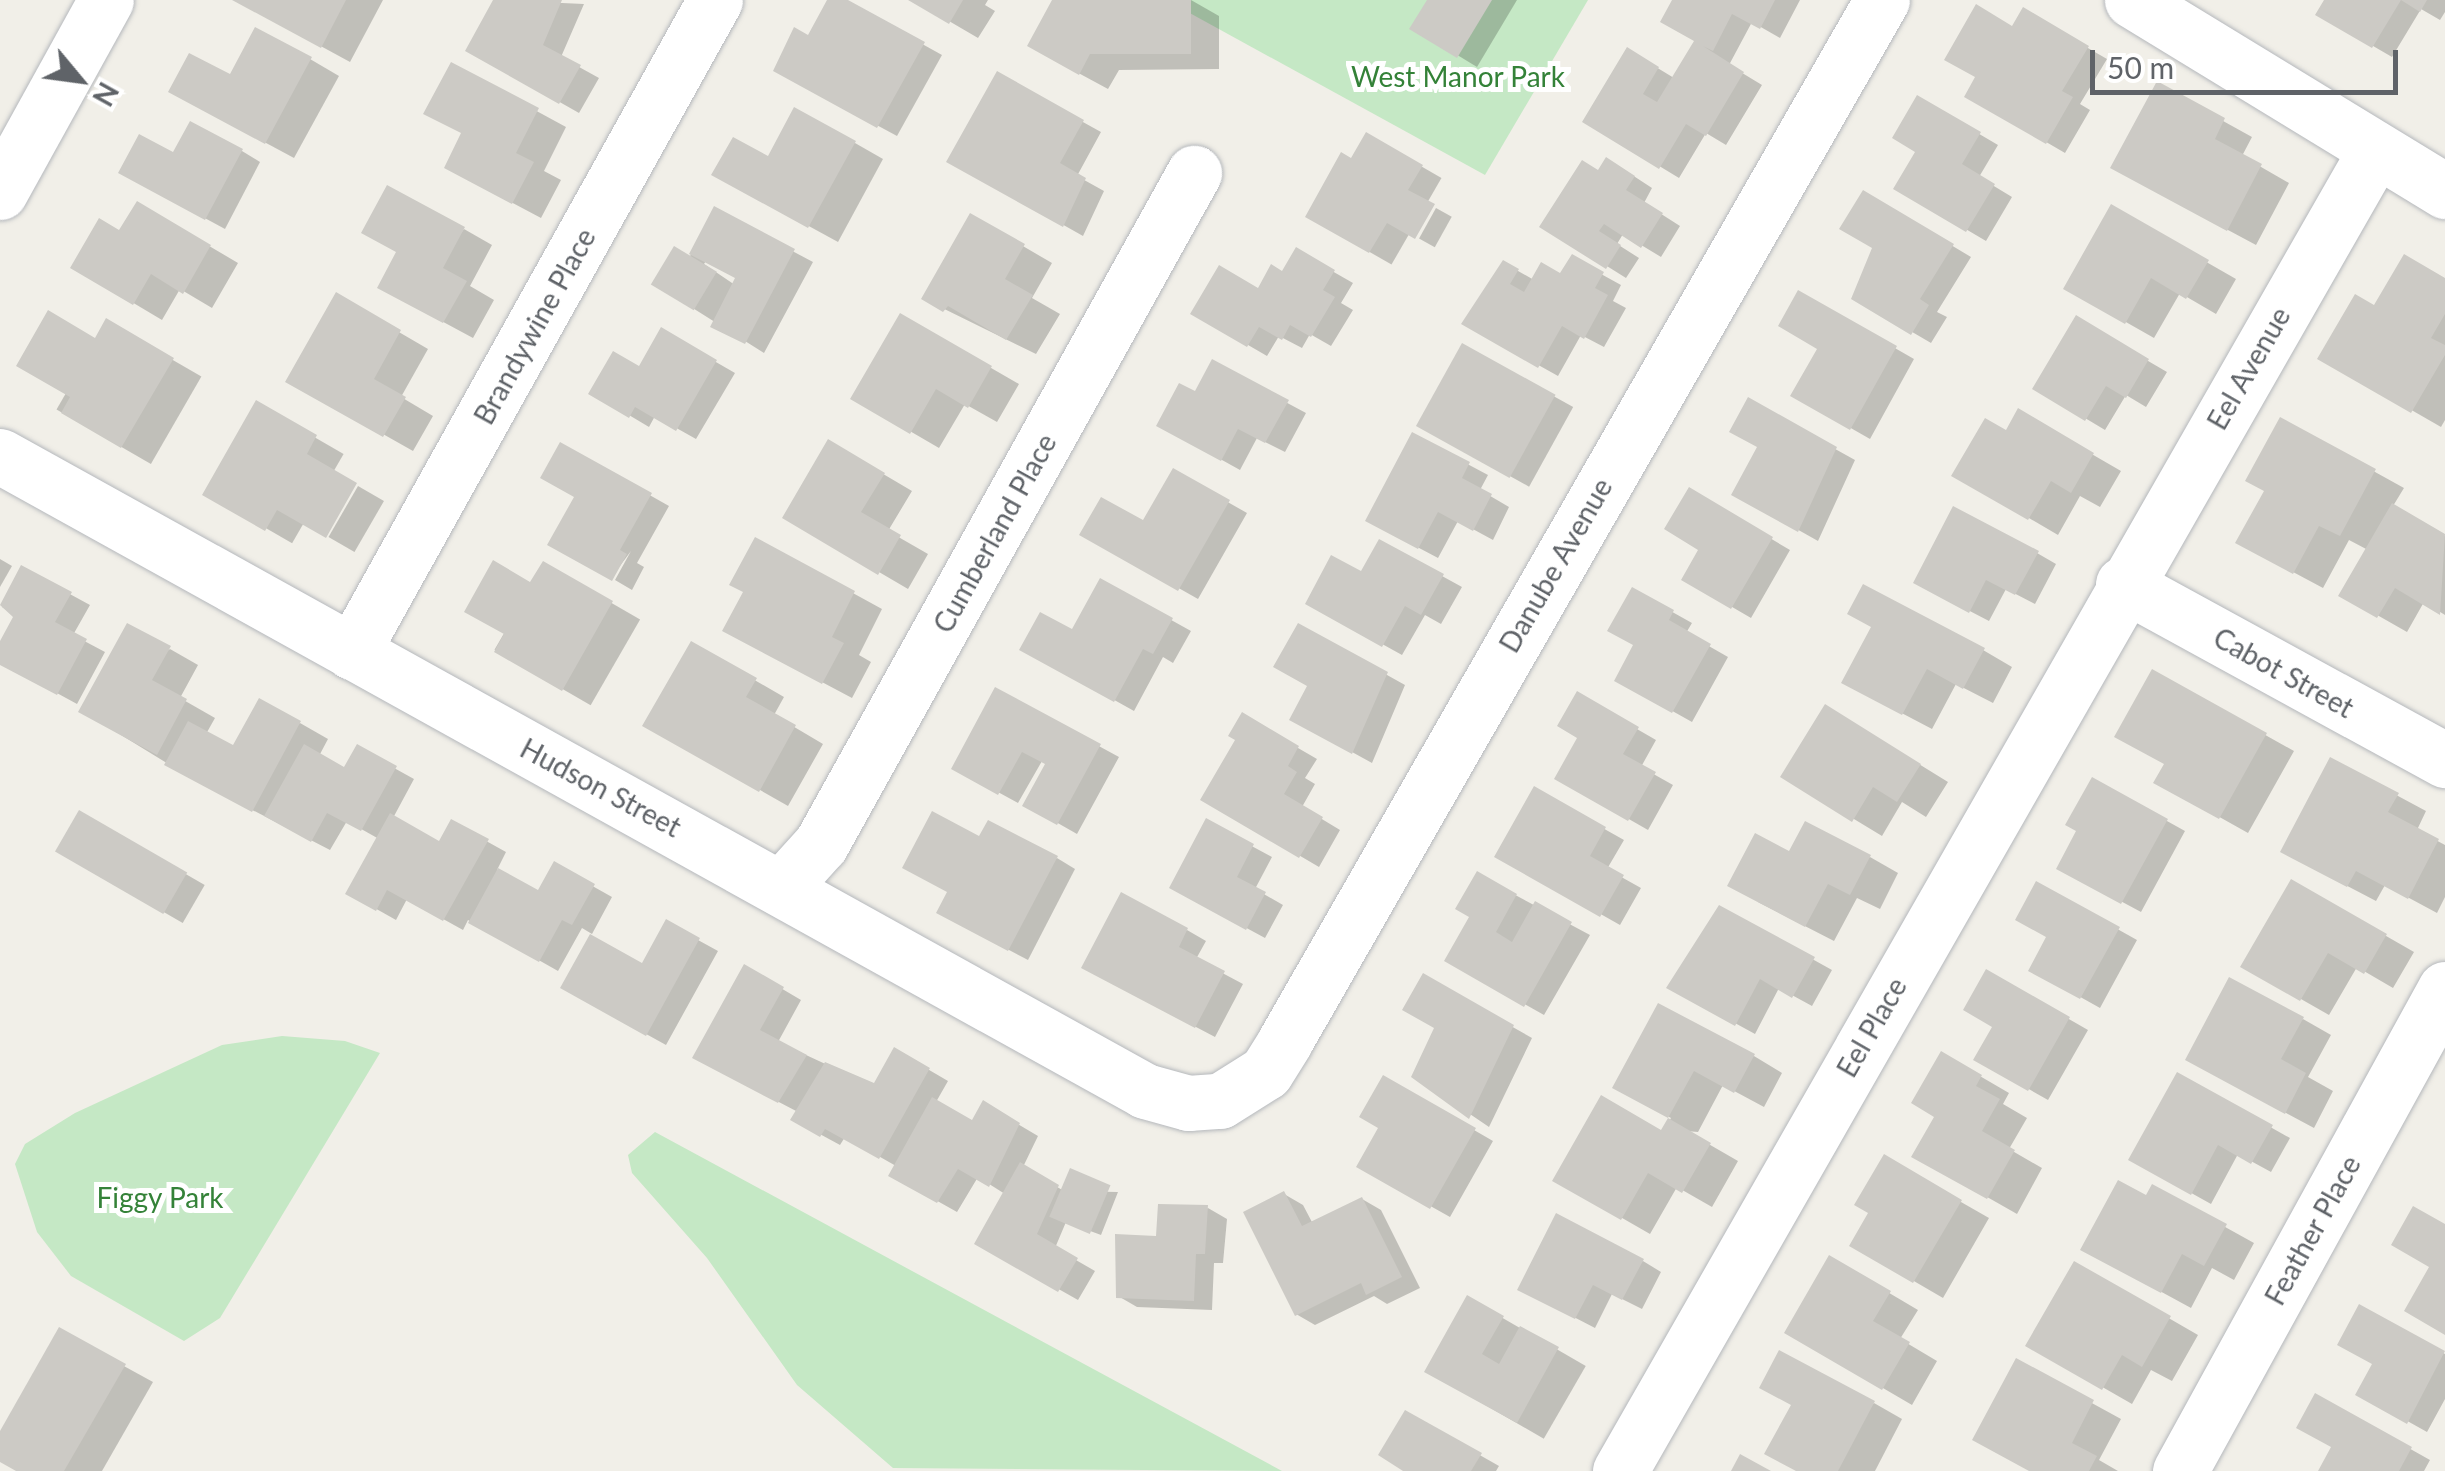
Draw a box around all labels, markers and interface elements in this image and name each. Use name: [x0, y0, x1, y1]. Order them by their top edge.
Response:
north arrow: [30, 30, 130, 130]
scale bar: [2095, 30, 2402, 92]
text: 50 m: [2107, 49, 2174, 85]
park label: West Manor Park: [1351, 59, 1565, 93]
text: N: [86, 77, 126, 112]
street label: Brandywine Place: [466, 222, 602, 430]
street label: Eel Avenue: [2199, 300, 2297, 436]
street label: Cumberland Place: [926, 428, 1062, 638]
street label: Danube Avenue: [1491, 472, 1619, 658]
street label: Cabot Street: [2208, 620, 2360, 724]
street label: Hudson Street: [515, 731, 687, 843]
street label: Eel Place: [1829, 971, 1913, 1083]
street label: Feather Place: [2257, 1149, 2367, 1311]
park label: Figgy Park: [96, 1180, 224, 1214]

